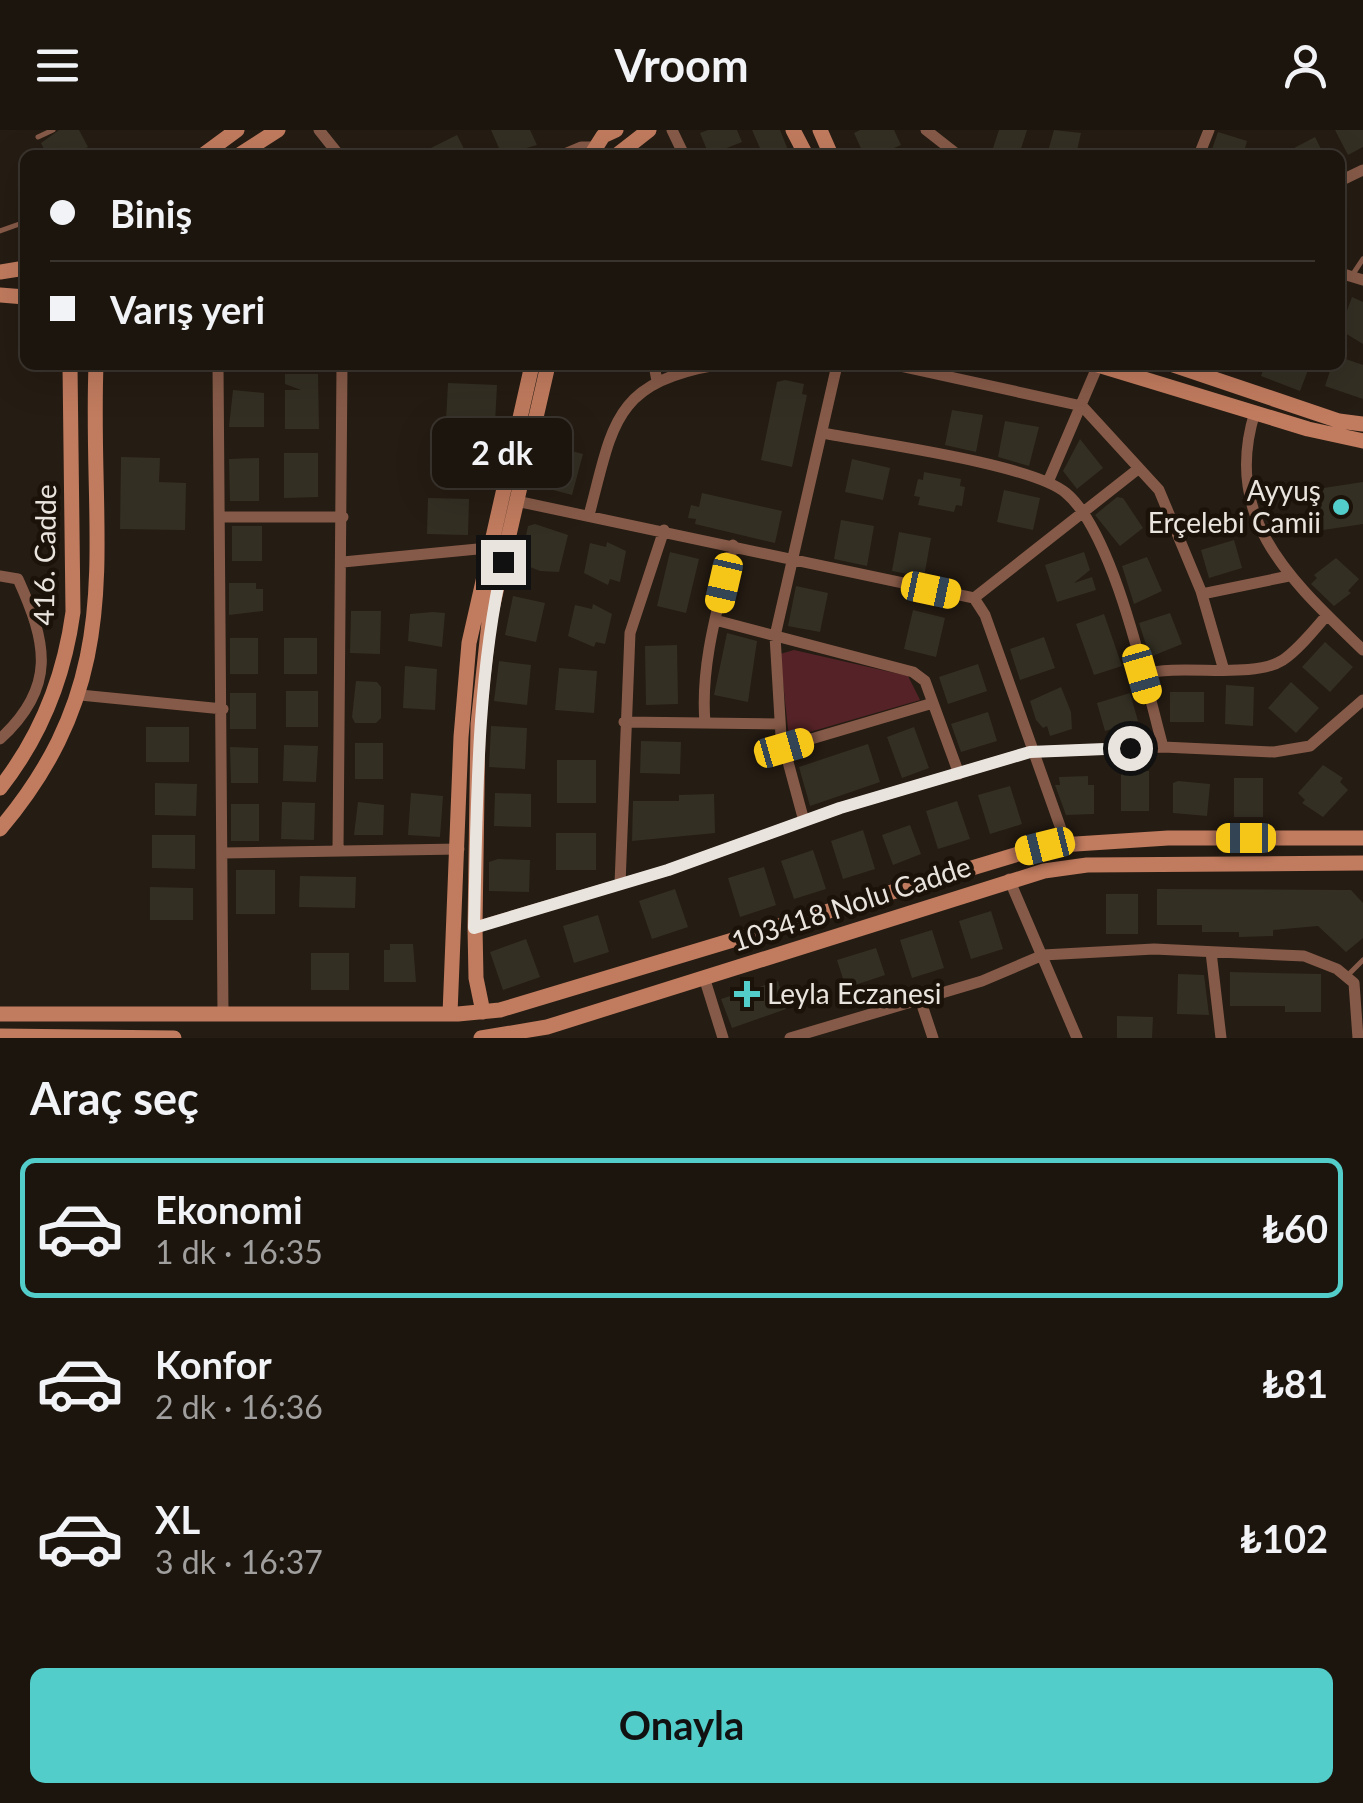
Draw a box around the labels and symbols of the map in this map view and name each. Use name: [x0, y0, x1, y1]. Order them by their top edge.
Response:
callout: 2 dk: [433, 417, 573, 487]
place label: Ayyuş Erçelebi Camii: [1148, 473, 1321, 539]
street label: 416. Cadde: [26, 484, 62, 626]
marker: Ayyuş Erçelebi Camii: [1330, 496, 1352, 518]
route end: [481, 540, 526, 585]
car: [703, 550, 745, 616]
car: [899, 569, 963, 611]
car: [1119, 641, 1165, 707]
car: [751, 725, 817, 771]
route start: [1108, 726, 1153, 771]
car: [1216, 823, 1276, 853]
car: [1012, 824, 1078, 868]
street label: 103418 Nolu Cadde: [727, 848, 975, 958]
place label: Leyla Eczanesi: [767, 976, 942, 1010]
marker: Leyla Eczanesi: [736, 983, 758, 1005]

